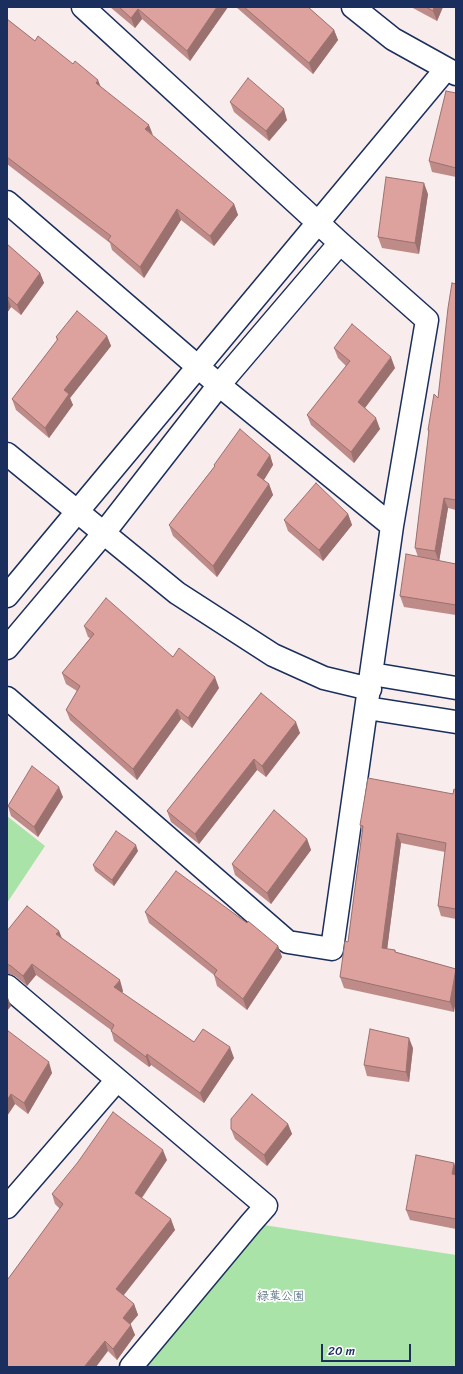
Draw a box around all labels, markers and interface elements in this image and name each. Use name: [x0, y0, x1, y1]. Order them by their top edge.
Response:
park label: 緑葉公園: [257, 1290, 305, 1304]
scale bar: [323, 1336, 413, 1362]
text: 20 m: [328, 1340, 355, 1362]

